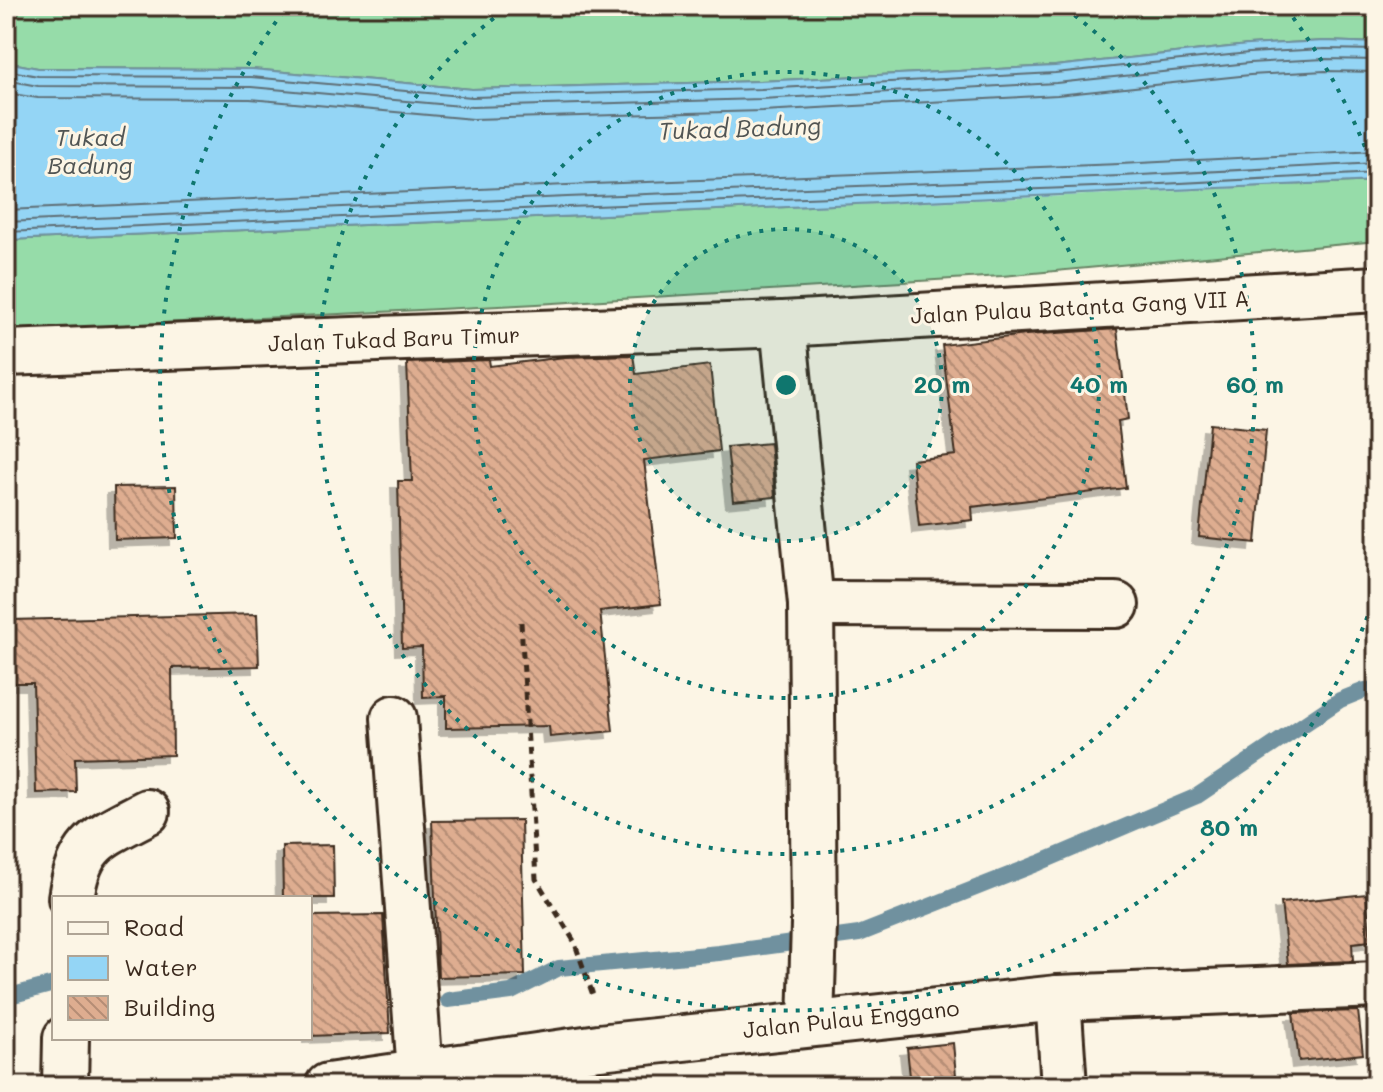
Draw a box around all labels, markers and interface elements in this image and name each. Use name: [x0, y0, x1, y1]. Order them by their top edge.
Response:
water label: Tukad Badung: [658, 109, 822, 146]
water label: Tukad Badung: [47, 121, 133, 180]
street label: Jalan Pulau Batanta Gang VII A: [910, 283, 1250, 330]
street label: Jalan Tukad Baru Timur: [268, 320, 520, 357]
text: 20 m: [914, 368, 970, 399]
text: 40 m: [1070, 368, 1128, 399]
text: 60 m: [1226, 368, 1284, 399]
centre of rings: [772, 371, 800, 399]
text: 80 m: [1200, 811, 1258, 842]
legend: [52, 896, 312, 1040]
text: Road: [124, 911, 184, 942]
text: Water: [124, 951, 198, 982]
text: Building: [124, 991, 215, 1022]
street label: Jalan Pulau Enggano: [741, 993, 961, 1044]

